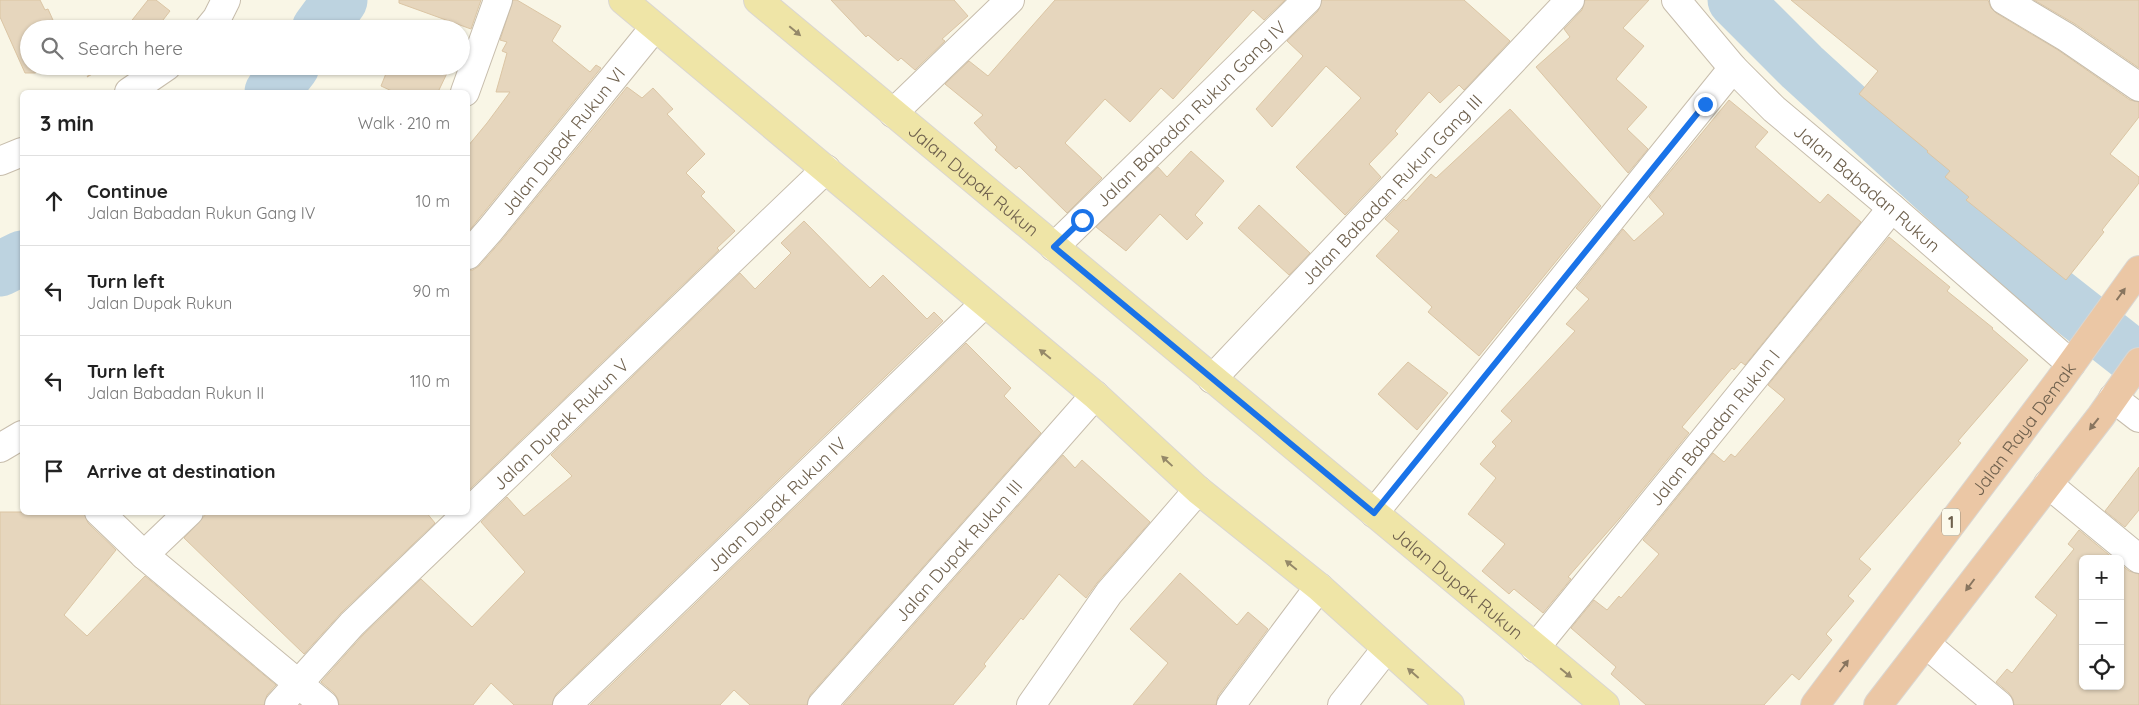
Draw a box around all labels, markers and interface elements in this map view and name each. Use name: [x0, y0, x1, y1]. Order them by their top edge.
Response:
street label: Jalan Babadan Rukun Gang IV: [1091, 15, 1291, 212]
search box: [20, 20, 470, 75]
one-way arrow: [788, 26, 801, 37]
icon: search: [38, 34, 66, 62]
text: Search here: [78, 36, 183, 60]
street label: Jalan Dupak Rukun VI: [495, 62, 630, 220]
street label: Jalan Babadan Rukun Gang III: [1296, 89, 1487, 290]
route end: [1694, 93, 1717, 116]
text: 3 min: [40, 110, 94, 136]
text: Walk · 210 m: [358, 113, 450, 133]
street label: Jalan Dupak Rukun: [904, 119, 1044, 241]
street label: Jalan Babadan Rukun: [1789, 119, 1946, 257]
text: Continue: [87, 179, 168, 203]
icon: ahead: [40, 187, 68, 215]
text: 10 m: [416, 191, 450, 211]
text: Jalan Babadan Rukun Gang IV: [87, 203, 316, 223]
route start: [1071, 209, 1094, 232]
text: Turn left: [87, 269, 165, 293]
icon: left: [40, 277, 68, 305]
text: 90 m: [413, 281, 450, 301]
one-way arrow: [2116, 287, 2126, 301]
text: Jalan Dupak Rukun: [87, 293, 232, 313]
street label: Jalan Babadan Rukun I: [1644, 344, 1784, 510]
one-way arrow: [1039, 348, 1052, 359]
street label: Jalan Dupak Rukun V: [487, 353, 634, 495]
street label: Jalan Raya Demak: [1966, 357, 2081, 500]
text: Turn left: [87, 359, 165, 383]
icon: left: [40, 367, 68, 395]
text: 110 m: [410, 371, 450, 391]
text: Jalan Babadan Rukun II: [87, 383, 264, 403]
one-way arrow: [2089, 417, 2100, 430]
street label: Jalan Dupak Rukun IV: [701, 432, 851, 576]
one-way arrow: [1161, 455, 1173, 467]
icon: arrive: [40, 457, 68, 485]
text: Arrive at destination: [87, 459, 276, 483]
street label: Jalan Dupak Rukun III: [889, 475, 1027, 626]
road number: 1: [1942, 508, 1960, 536]
street label: Jalan Dupak Rukun: [1388, 522, 1528, 644]
map controls: [2079, 555, 2124, 690]
button: +: [2079, 555, 2124, 600]
one-way arrow: [1285, 560, 1298, 571]
one-way arrow: [1965, 578, 1975, 592]
button: −: [2079, 600, 2124, 645]
button: locate: [2079, 645, 2124, 690]
one-way arrow: [1839, 659, 1849, 673]
one-way arrow: [1408, 667, 1420, 679]
one-way arrow: [1559, 667, 1572, 678]

